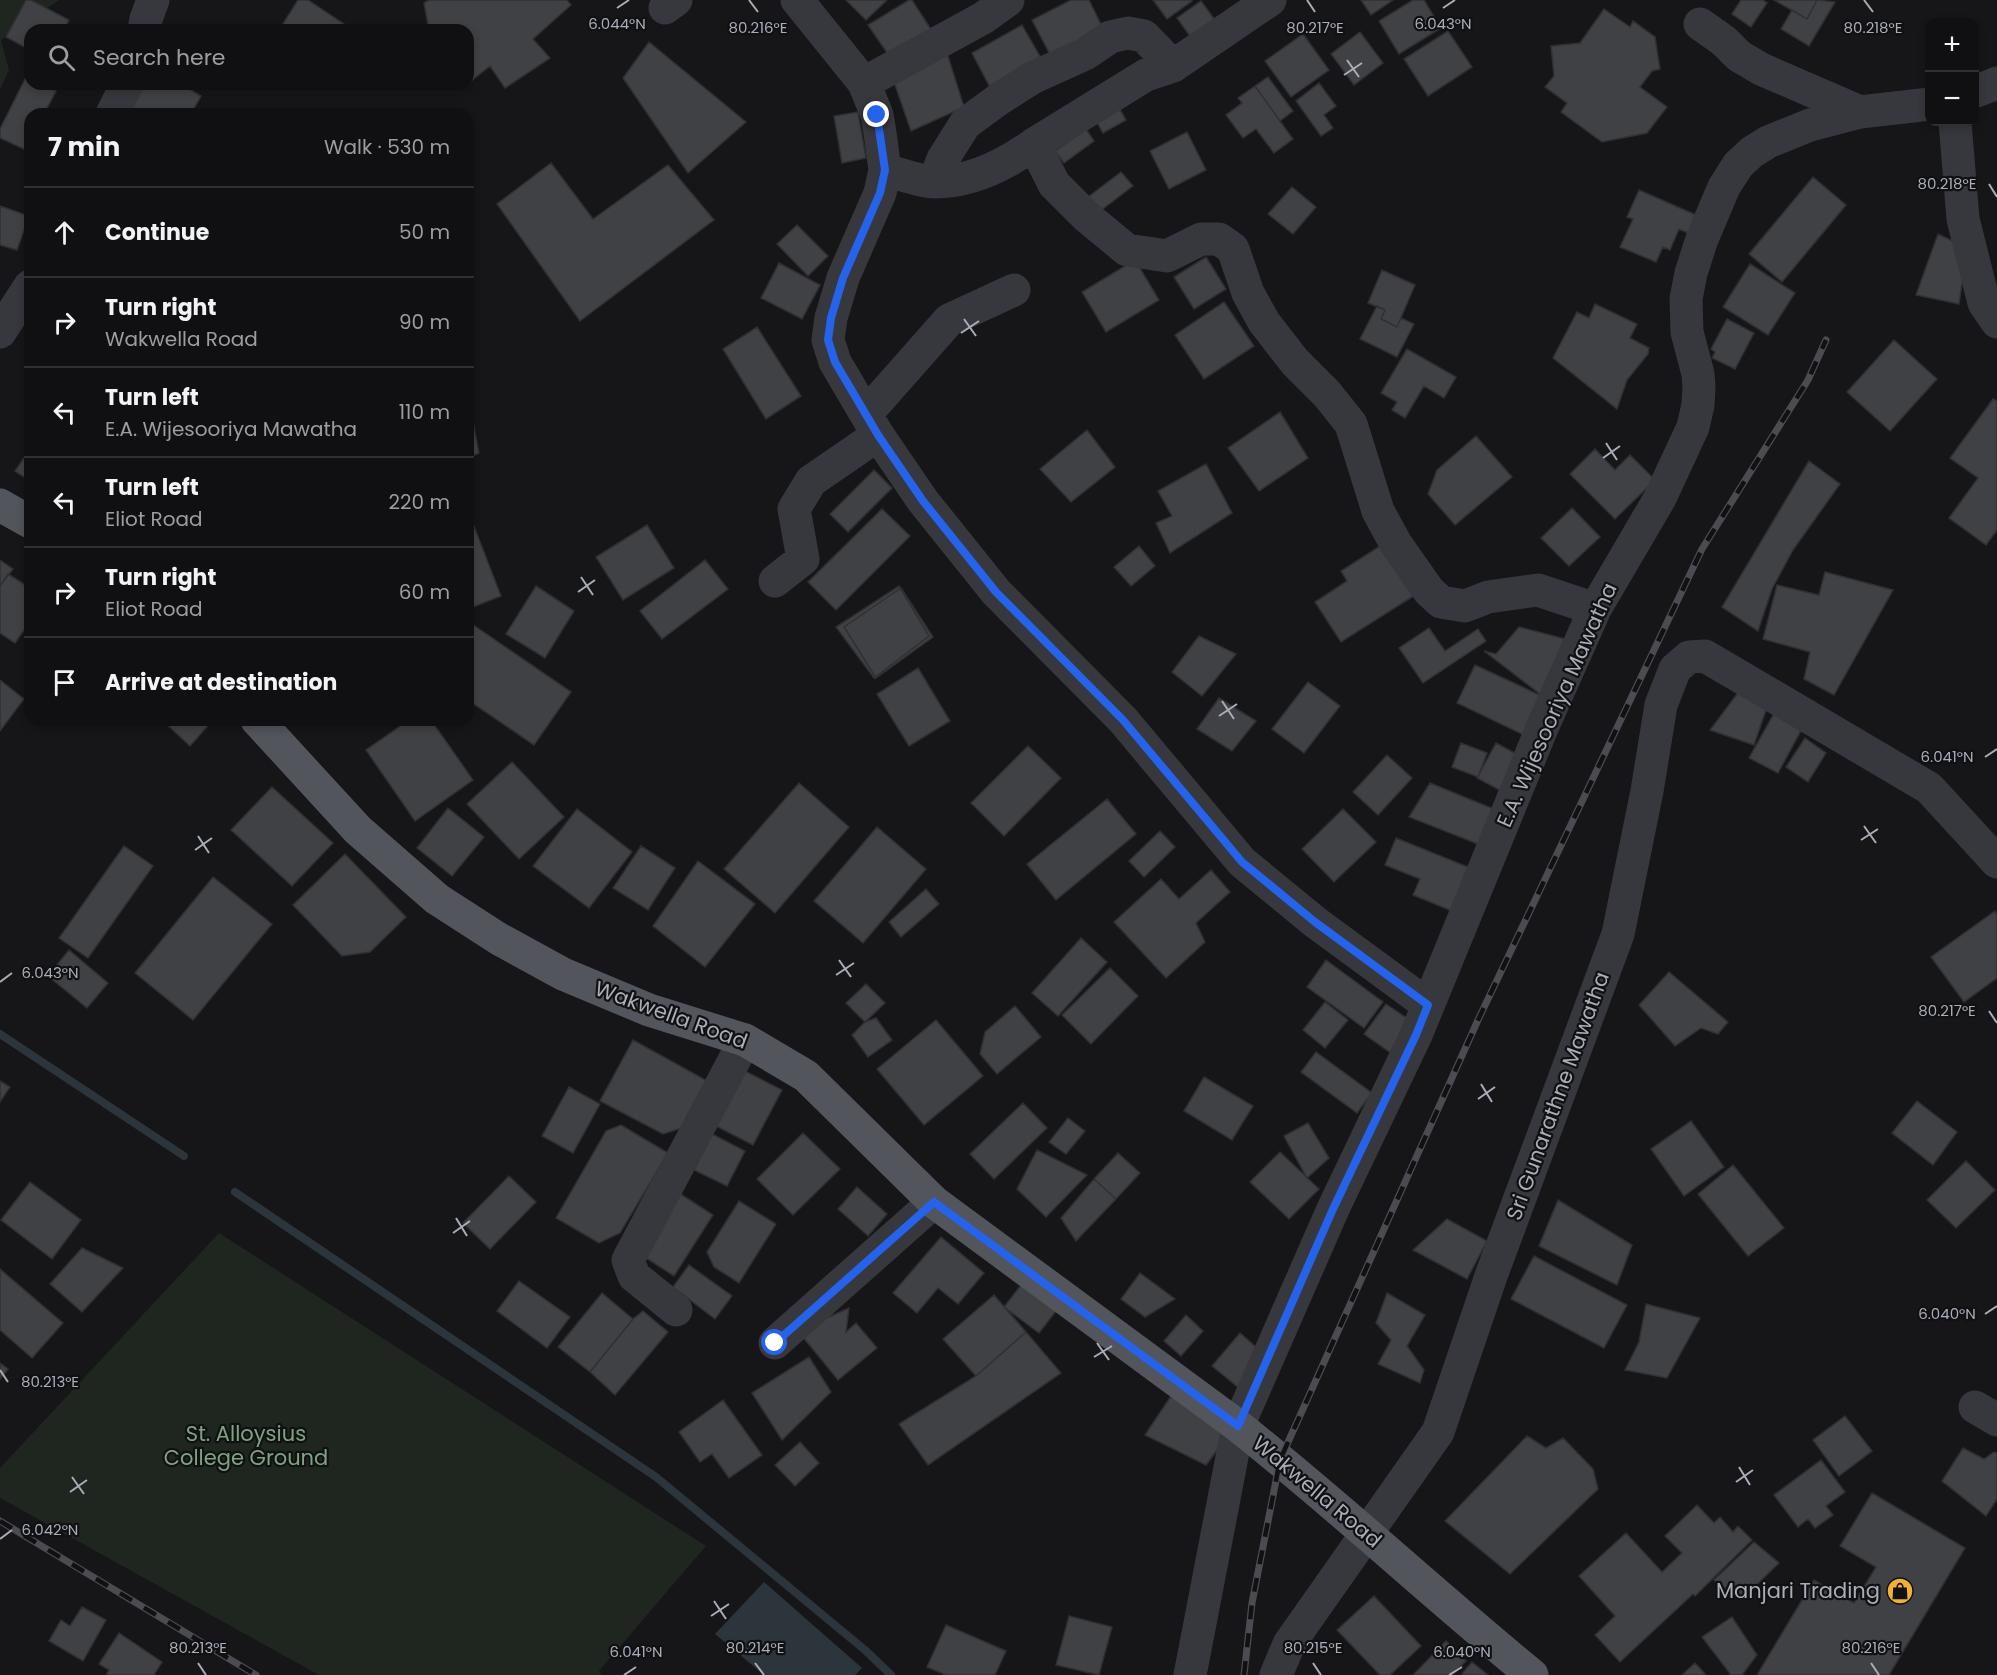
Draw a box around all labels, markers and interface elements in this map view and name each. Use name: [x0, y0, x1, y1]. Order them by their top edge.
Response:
text: 6.044°N: [588, 13, 646, 34]
text: 6.043°N: [1414, 13, 1472, 34]
text: 80.216°E: [729, 17, 787, 38]
text: 80.217°E: [1286, 17, 1344, 38]
text: 80.218°E: [1844, 17, 1902, 38]
map controls: [1925, 18, 1979, 126]
button: +: [1925, 18, 1979, 72]
search box: [24, 24, 474, 90]
icon: search: [45, 41, 78, 74]
text: Search here: [93, 42, 226, 73]
button: −: [1925, 72, 1979, 126]
route end: [863, 101, 889, 127]
text: 7 min: [48, 129, 120, 165]
text: Walk · 530 m: [324, 133, 450, 161]
text: 80.218°E: [1918, 173, 1976, 194]
icon: ahead: [48, 216, 81, 249]
text: Continue: [105, 217, 209, 248]
text: 50 m: [399, 218, 450, 246]
text: Turn right: [105, 292, 216, 323]
icon: right: [48, 306, 81, 339]
text: 90 m: [399, 308, 450, 336]
text: Wakwella Road: [105, 325, 258, 353]
text: Turn left: [105, 382, 199, 413]
icon: left: [48, 396, 81, 429]
text: 110 m: [399, 398, 450, 426]
text: E.A. Wijesooriya Mawatha: [105, 415, 357, 443]
text: Turn left: [105, 472, 199, 503]
icon: left: [48, 486, 81, 519]
text: 220 m: [389, 488, 450, 516]
text: Eliot Road: [105, 505, 203, 533]
text: Turn right: [105, 562, 216, 593]
icon: right: [48, 576, 81, 609]
text: 60 m: [399, 578, 450, 606]
street label: E.A. Wijesooriya Mawatha: [1489, 578, 1624, 832]
text: Eliot Road: [105, 595, 203, 623]
icon: arrive: [48, 666, 81, 699]
text: Arrive at destination: [105, 667, 337, 698]
text: 6.041°N: [1920, 746, 1974, 767]
text: 6.043°N: [21, 962, 79, 983]
street label: Sri Gunarathne Mawatha: [1499, 968, 1616, 1224]
street label: Wakwella Road: [591, 973, 752, 1056]
text: 80.217°E: [1918, 1000, 1976, 1021]
text: 6.040°N: [1918, 1303, 1976, 1324]
route start: [761, 1329, 787, 1355]
text: 80.213°E: [21, 1371, 79, 1392]
park label: St. Alloysius College Ground: [164, 1419, 328, 1472]
street label: Wakwella Road: [1247, 1429, 1388, 1554]
text: 6.042°N: [22, 1519, 78, 1540]
place label: Manjari Trading: [1716, 1576, 1880, 1605]
shop icon: Manjari Trading: [1885, 1576, 1915, 1606]
text: 80.213°E: [169, 1637, 227, 1658]
text: 80.214°E: [726, 1637, 784, 1658]
text: 80.215°E: [1284, 1637, 1342, 1658]
text: 80.216°E: [1842, 1637, 1900, 1658]
text: 6.041°N: [609, 1641, 663, 1662]
text: 6.040°N: [1433, 1641, 1491, 1662]

